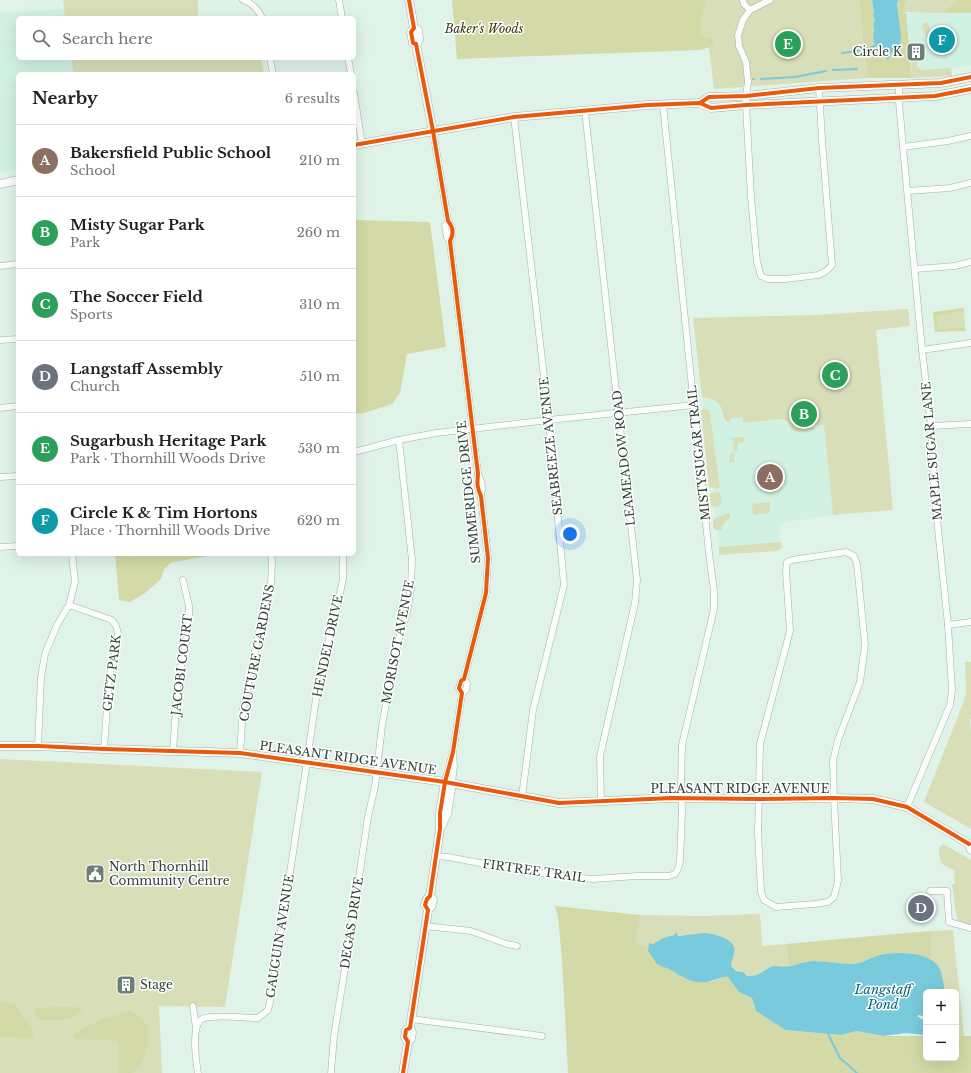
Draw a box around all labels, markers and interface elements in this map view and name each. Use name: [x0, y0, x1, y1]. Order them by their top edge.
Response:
search box: [16, 16, 356, 60]
park label: Baker's Woods: [444, 21, 524, 36]
pin: F: [929, 25, 955, 55]
icon: search: [30, 27, 52, 49]
text: Search here: [62, 29, 153, 48]
pin: E: [775, 29, 801, 59]
building icon: Circle K: [905, 41, 927, 63]
place label: Circle K: [853, 44, 903, 59]
text: Nearby: [32, 88, 98, 109]
text: 6 results: [285, 90, 340, 107]
text: Bakersfield Public School: [70, 143, 271, 162]
text: A: [40, 152, 50, 169]
text: 210 m: [299, 152, 340, 169]
text: School: [70, 162, 116, 179]
text: Misty Sugar Park: [70, 215, 205, 234]
text: B: [40, 224, 50, 241]
text: 260 m: [297, 224, 340, 241]
text: Park: [70, 234, 100, 251]
text: The Soccer Field: [70, 287, 203, 306]
text: C: [40, 296, 50, 313]
text: 310 m: [299, 296, 340, 313]
text: Sports: [70, 306, 113, 323]
text: Langstaff Assembly: [70, 359, 223, 378]
pin: C: [822, 360, 848, 390]
text: D: [39, 368, 51, 385]
text: 510 m: [300, 368, 340, 385]
street label: SEABREEZE AVENUE: [536, 376, 565, 516]
text: Church: [70, 378, 120, 395]
street label: MAPLE SUGAR LANE: [918, 381, 945, 521]
street label: MISTYSUGAR TRAIL: [684, 385, 713, 521]
street label: LEAMEADOW ROAD: [609, 389, 638, 527]
pin: B: [791, 399, 817, 429]
street label: SUMMERIDGE DRIVE: [454, 420, 483, 564]
text: Sugarbush Heritage Park: [70, 431, 267, 450]
text: E: [40, 440, 50, 457]
text: 530 m: [298, 440, 340, 457]
text: Park · Thornhill Woods Drive: [70, 450, 266, 467]
pin: A: [757, 462, 783, 492]
text: Circle K & Tim Hortons: [70, 503, 258, 522]
text: F: [41, 512, 49, 529]
text: 620 m: [297, 512, 340, 529]
text: Place · Thornhill Woods Drive: [70, 522, 270, 539]
your location: [560, 524, 580, 544]
street label: MORISOT AVENUE: [378, 578, 417, 705]
street label: COUTURE GARDENS: [236, 583, 277, 723]
street label: HENDEL DRIVE: [309, 593, 346, 699]
street label: JACOBI COURT: [168, 613, 195, 718]
street label: GETZ PARK: [99, 633, 124, 712]
street label: PLEASANT RIDGE AVENUE: [258, 738, 438, 777]
street label: PLEASANT RIDGE AVENUE: [651, 781, 830, 796]
street label: FIRTREE TRAIL: [482, 856, 587, 885]
place label: North Thornhill Community Centre: [109, 859, 230, 888]
public building icon: North Thornhill Community Centre: [84, 863, 106, 885]
street label: GAUGUIN AVENUE: [262, 873, 297, 999]
street label: DEGAS DRIVE: [337, 876, 366, 970]
pin: D: [908, 893, 934, 923]
building icon: Stage: [115, 974, 137, 996]
place label: Stage: [140, 977, 173, 992]
water label: Langstaff Pond: [853, 981, 914, 1013]
map controls: [923, 989, 959, 1061]
button: +: [923, 989, 959, 1025]
button: −: [923, 1025, 959, 1061]

